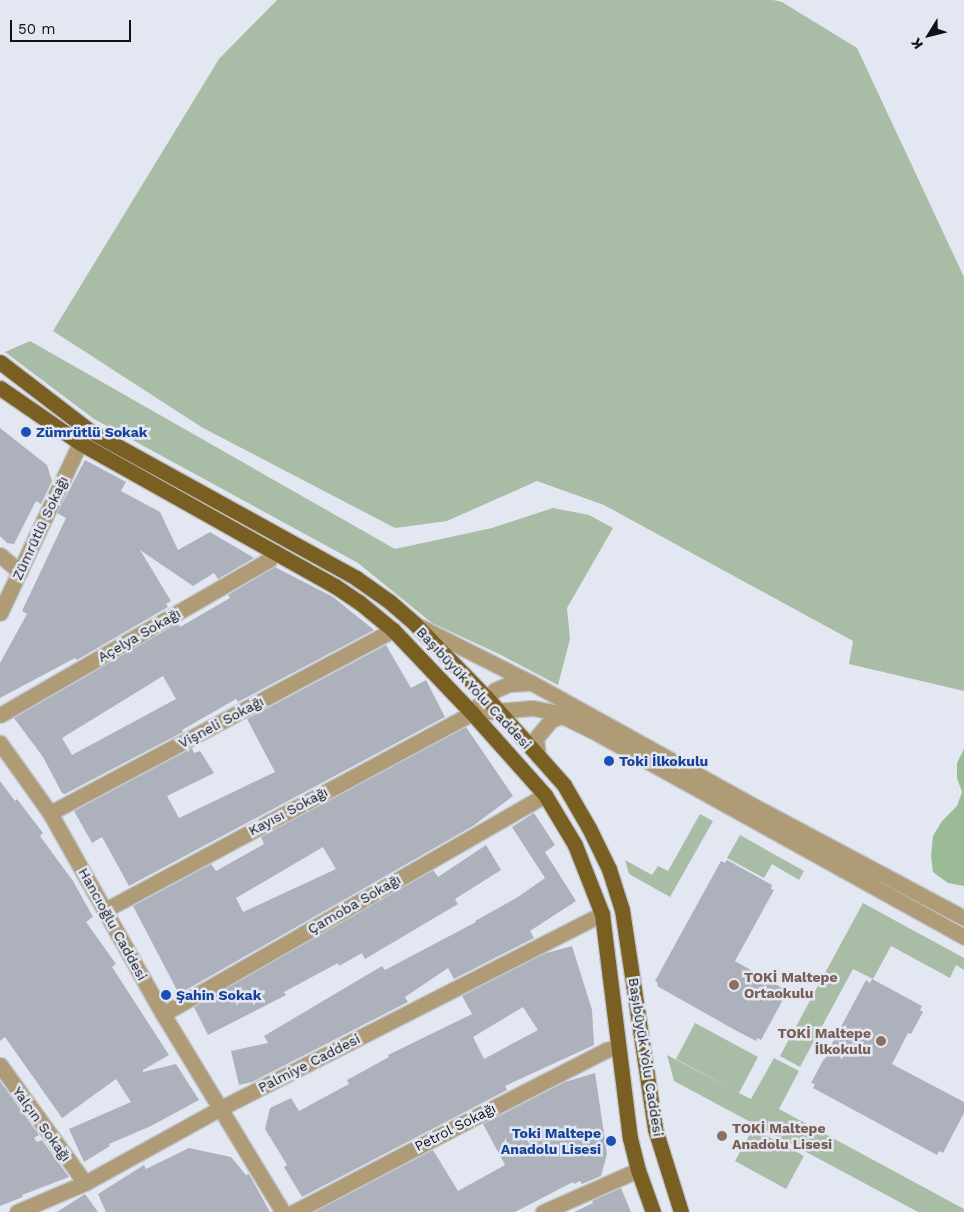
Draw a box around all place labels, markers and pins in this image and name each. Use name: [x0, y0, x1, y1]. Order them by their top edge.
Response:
place label: Zümrütlü Sokak: [36, 424, 148, 440]
marker: Zümrütlü Sokak: [20, 426, 32, 438]
place label: Toki İlkokulu: [619, 753, 708, 769]
marker: Toki İlkokulu: [603, 755, 615, 767]
place label: TOKİ Maltepe Ortaokulu: [744, 969, 838, 1002]
marker: TOKİ Maltepe Ortaokulu: [728, 979, 740, 991]
place label: Şahin Sokak: [176, 987, 261, 1003]
marker: Şahin Sokak: [160, 989, 172, 1001]
place label: TOKİ Maltepe İlkokulu: [777, 1025, 871, 1058]
marker: TOKİ Maltepe İlkokulu: [875, 1035, 887, 1047]
place label: TOKİ Maltepe Anadolu Lisesi: [732, 1120, 832, 1152]
place label: Toki Maltepe Anadolu Lisesi: [501, 1125, 601, 1158]
marker: TOKİ Maltepe Anadolu Lisesi: [716, 1130, 728, 1142]
marker: Toki Maltepe Anadolu Lisesi: [605, 1135, 617, 1147]

